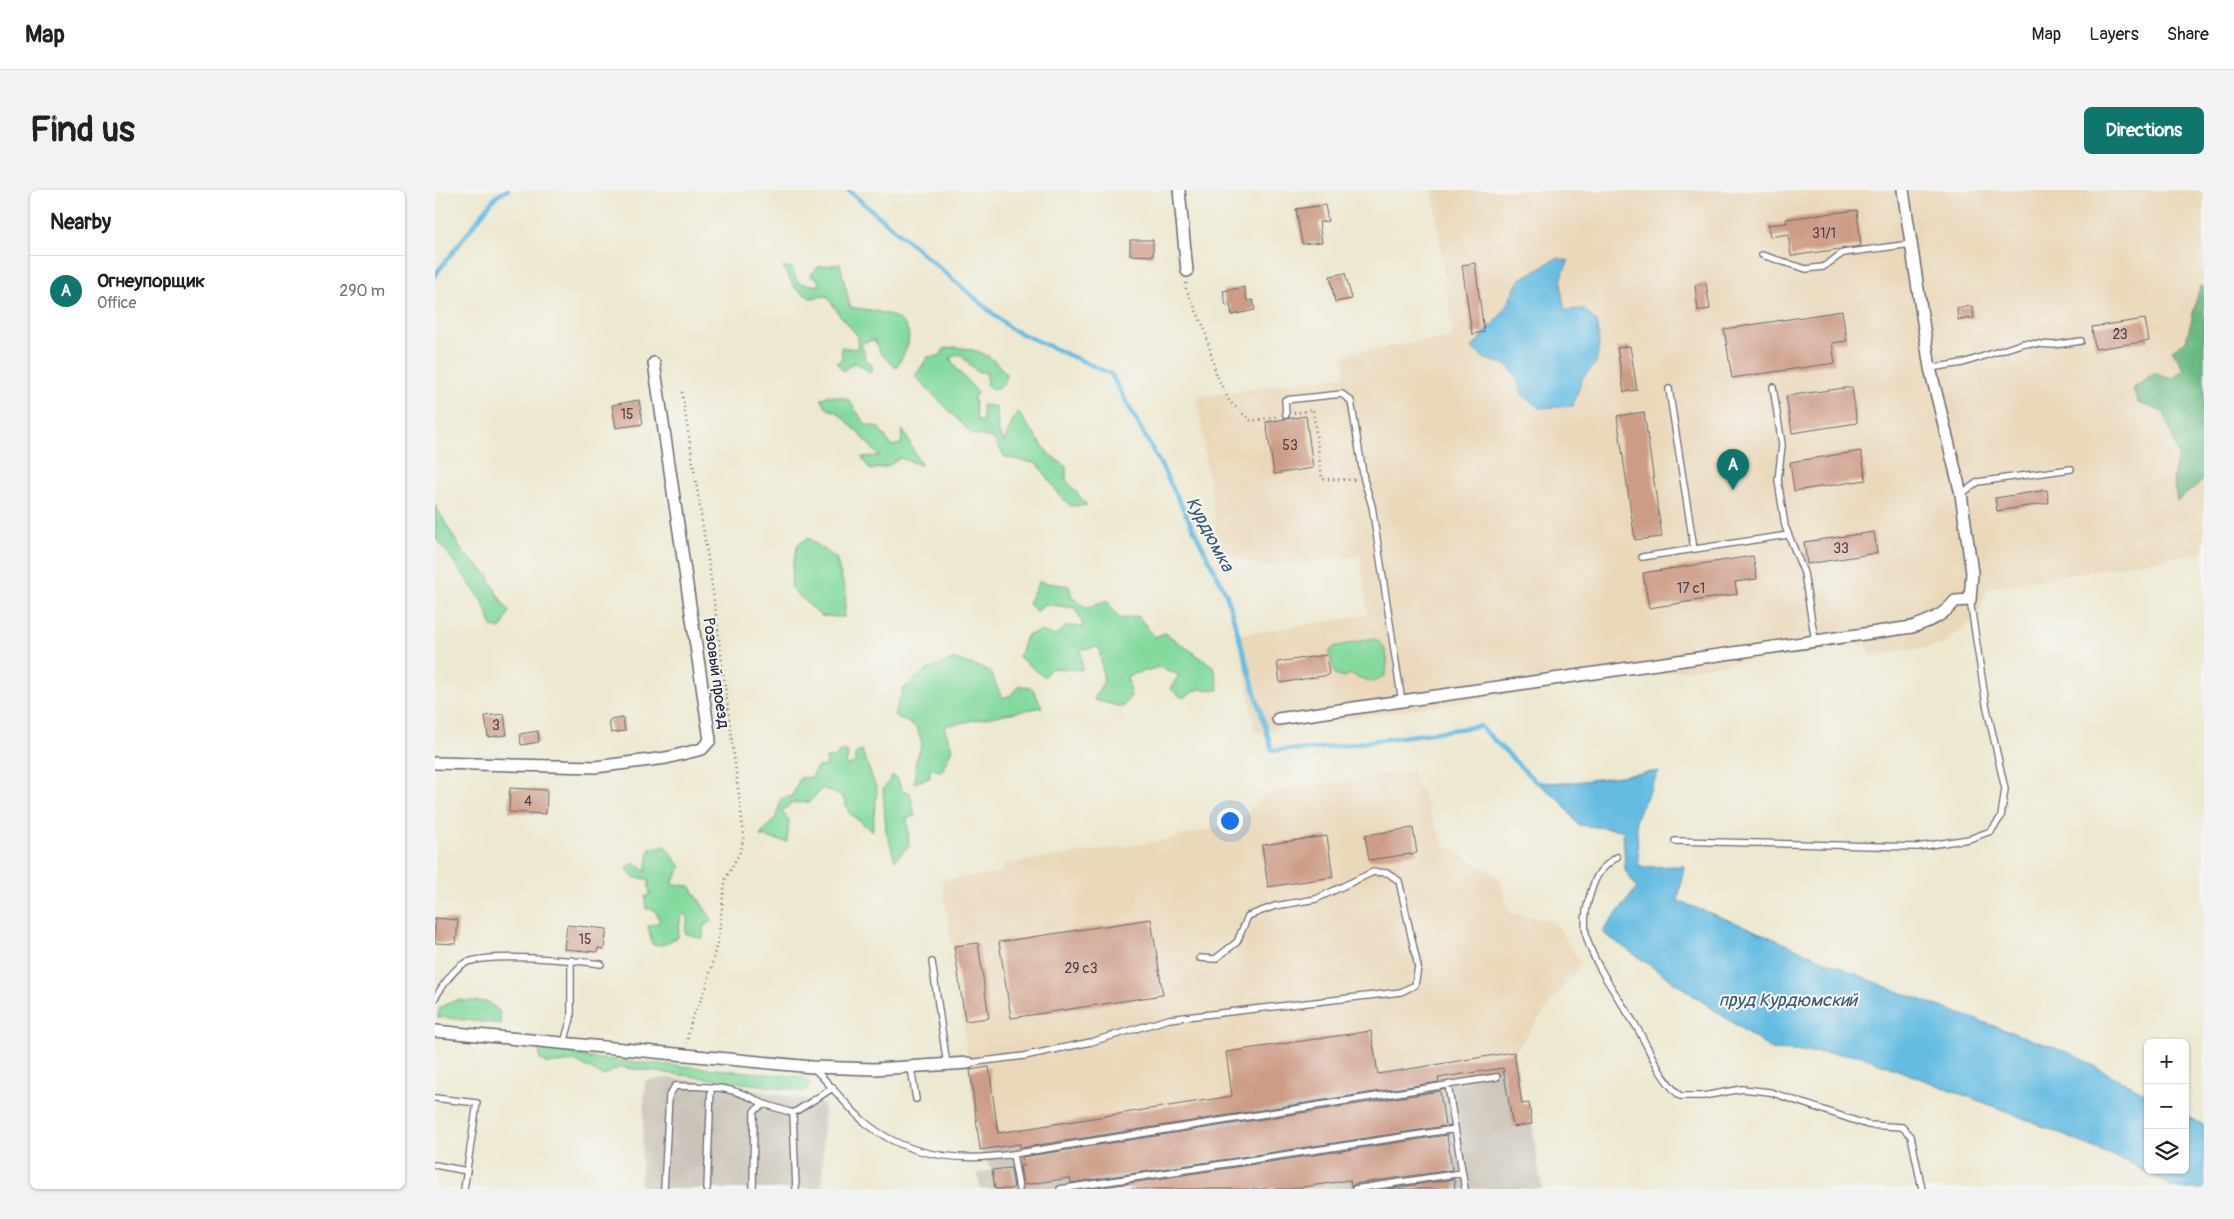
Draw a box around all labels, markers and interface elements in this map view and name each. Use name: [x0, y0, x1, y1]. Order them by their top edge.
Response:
text: Map: [25, 20, 65, 49]
text: Map: [2032, 23, 2061, 46]
text: Layers: [2089, 23, 2139, 46]
text: Share: [2167, 23, 2209, 46]
button: Directions: [2084, 107, 2204, 154]
text: Find us: [30, 108, 135, 152]
text: Nearby: [50, 209, 111, 236]
house number: 31/1: [1812, 225, 1836, 242]
text: Огнеупорщик: [97, 269, 205, 293]
text: A: [61, 281, 71, 301]
text: 290 m: [339, 281, 385, 301]
text: Office: [97, 293, 137, 313]
house number: 23: [2112, 326, 2128, 343]
house number: 15: [620, 406, 634, 423]
house number: 53: [1282, 437, 1298, 454]
pin: A: [1717, 449, 1749, 490]
water label: Курдюмка: [1180, 493, 1239, 577]
house number: 33: [1833, 540, 1849, 557]
house number: 17 с1: [1677, 580, 1705, 597]
street label: Розовый проезд: [698, 616, 734, 730]
house number: 3: [492, 717, 500, 734]
house number: 4: [524, 793, 532, 810]
your location: [1217, 808, 1243, 834]
house number: 15: [578, 931, 592, 948]
house number: 29 с3: [1065, 960, 1098, 977]
water label: пруд Курдюмский: [1719, 989, 1859, 1012]
map controls: [2144, 1039, 2189, 1174]
button: +: [2144, 1039, 2189, 1084]
button: −: [2144, 1084, 2189, 1129]
button: layers: [2144, 1129, 2189, 1174]

